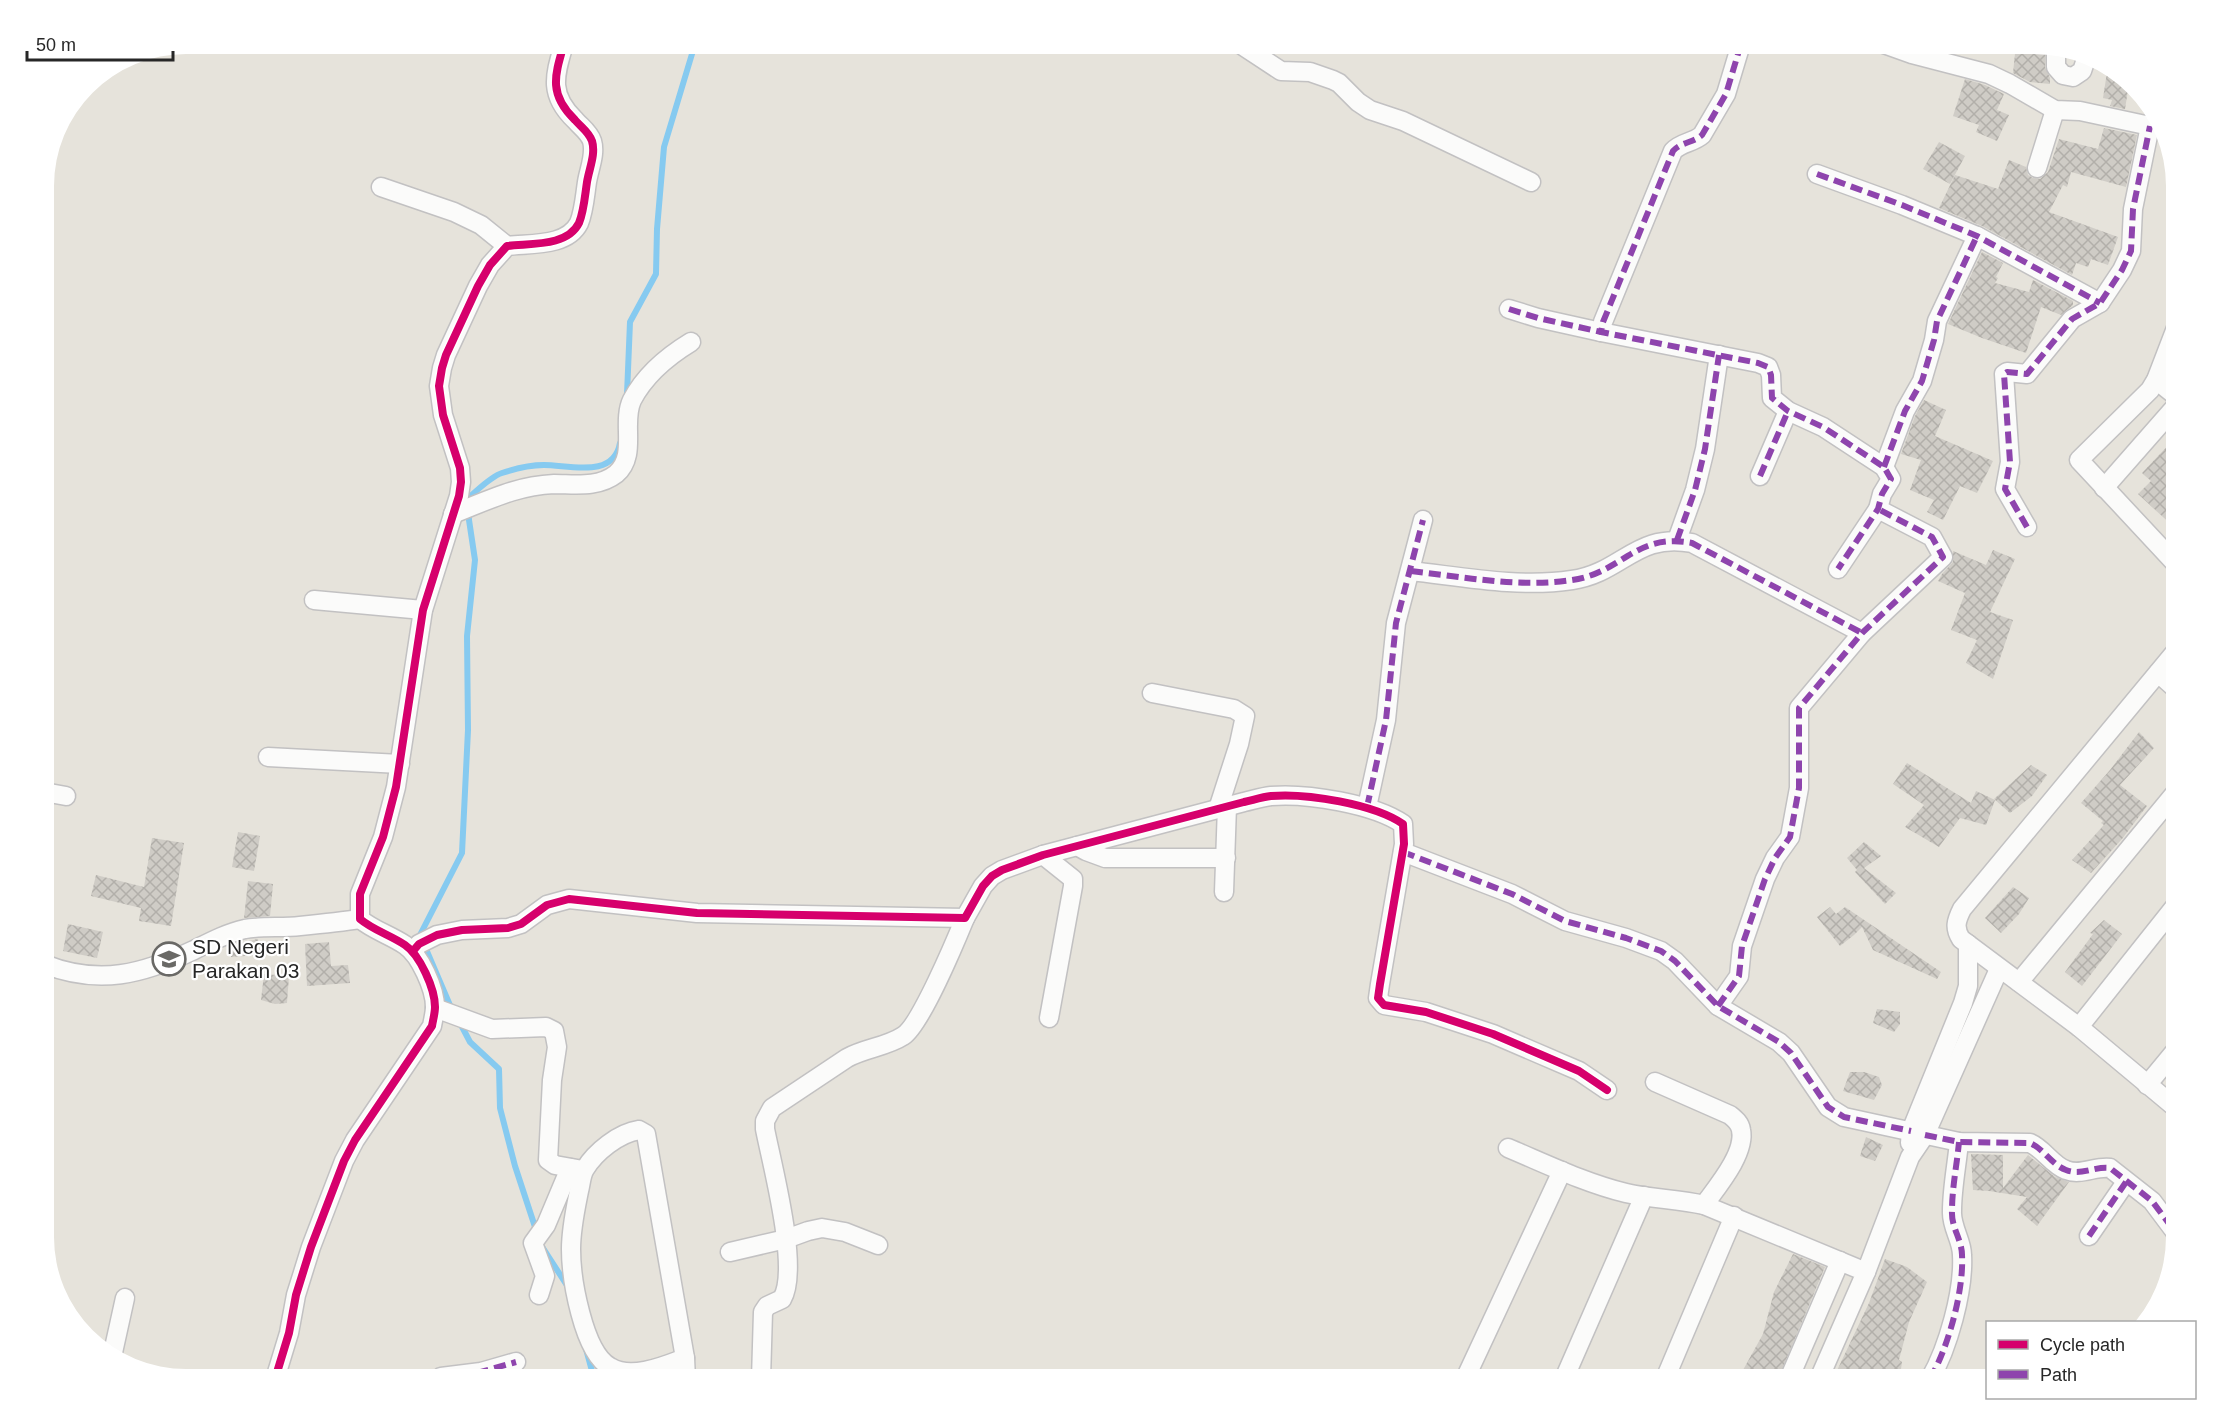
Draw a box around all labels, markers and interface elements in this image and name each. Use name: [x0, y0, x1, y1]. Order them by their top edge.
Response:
scale bar: [27, 24, 172, 62]
text: 50 m: [36, 35, 76, 55]
place label: SD Negeri Parakan 03: [192, 935, 299, 982]
school or university icon: SD Negeri Parakan 03: [151, 941, 187, 977]
legend: [1986, 1321, 2196, 1399]
text: Cycle path: [2040, 1335, 2125, 1355]
text: Path: [2040, 1365, 2077, 1385]

